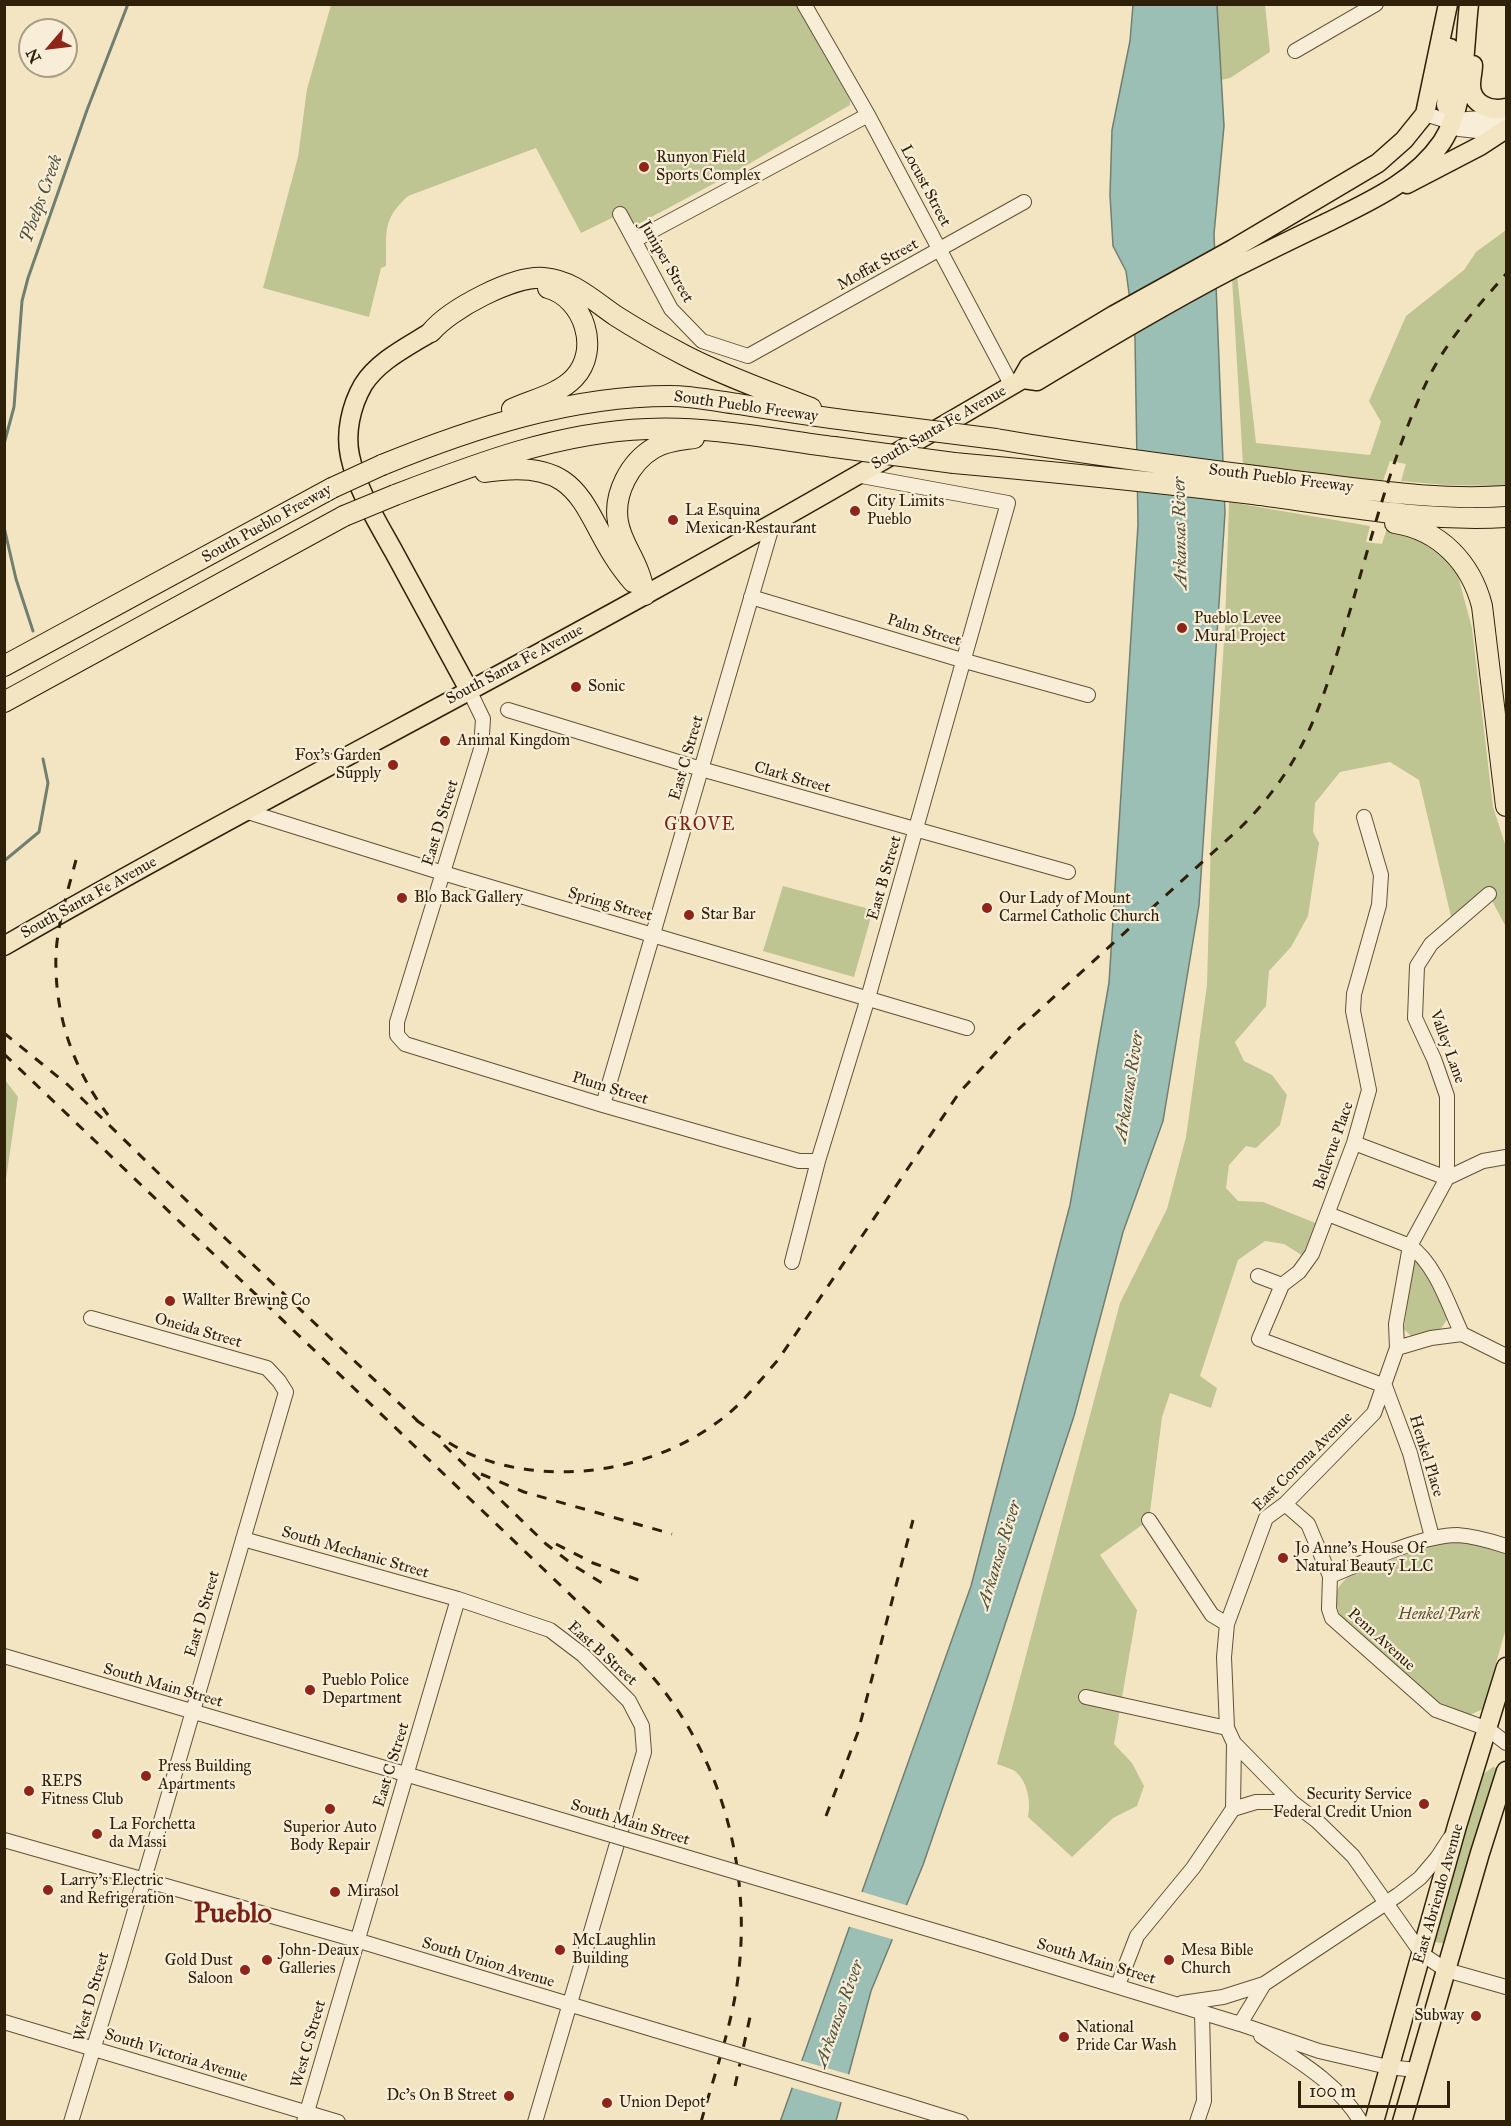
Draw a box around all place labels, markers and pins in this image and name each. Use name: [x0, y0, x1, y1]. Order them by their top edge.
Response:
place label: Runyon Field Sports Complex: [656, 148, 761, 186]
marker: Runyon Field Sports Complex: [637, 160, 651, 174]
place label: City Limits Pueblo: [867, 492, 944, 530]
place label: La Esquina Mexican Restaurant: [685, 501, 817, 539]
marker: City Limits Pueblo: [848, 504, 862, 518]
marker: La Esquina Mexican Restaurant: [666, 513, 680, 527]
place label: Pueblo Levee Mural Project: [1194, 609, 1286, 647]
marker: Pueblo Levee Mural Project: [1175, 621, 1189, 635]
place label: Sonic: [588, 677, 625, 697]
marker: Sonic: [569, 680, 583, 694]
place label: Animal Kingdom: [457, 731, 570, 751]
marker: Animal Kingdom: [438, 734, 452, 748]
place label: Fox's Garden Supply: [295, 746, 381, 784]
marker: Fox's Garden Supply: [386, 758, 400, 772]
place label: Blo Back Gallery: [414, 888, 523, 908]
place label: Our Lady of Mount Carmel Catholic Church: [999, 889, 1159, 927]
marker: Blo Back Gallery: [395, 891, 409, 905]
marker: Our Lady of Mount Carmel Catholic Church: [980, 901, 994, 915]
place label: Star Bar: [701, 905, 755, 925]
marker: Star Bar: [682, 908, 696, 922]
place label: Wallter Brewing Co: [182, 1291, 310, 1311]
marker: Wallter Brewing Co: [163, 1294, 177, 1308]
place label: Jo Anne's House Of Natural Beauty LLC: [1295, 1539, 1433, 1577]
marker: Jo Anne's House Of Natural Beauty LLC: [1276, 1551, 1290, 1565]
place label: Pueblo Police Department: [322, 1671, 409, 1709]
marker: Pueblo Police Department: [303, 1683, 317, 1697]
place label: Press Building Apartments: [158, 1757, 251, 1795]
marker: Press Building Apartments: [139, 1769, 153, 1783]
place label: REPS Fitness Club: [41, 1772, 123, 1810]
marker: REPS Fitness Club: [22, 1784, 36, 1798]
place label: Security Service Federal Credit Union: [1273, 1785, 1412, 1823]
marker: Security Service Federal Credit Union: [1417, 1797, 1431, 1811]
marker: Superior Auto Body Repair: [323, 1802, 337, 1816]
place label: La Forchetta da Massi: [109, 1815, 196, 1853]
place label: Superior Auto Body Repair: [283, 1818, 377, 1856]
marker: La Forchetta da Massi: [90, 1827, 104, 1841]
place label: Larry's Electric and Refrigeration: [60, 1871, 174, 1909]
place label: Mirasol: [347, 1882, 399, 1902]
marker: Larry's Electric and Refrigeration: [41, 1883, 55, 1897]
marker: Mirasol: [328, 1885, 342, 1899]
place label: McLaughlin Building: [572, 1931, 656, 1969]
place label: John-Deaux Galleries: [279, 1941, 359, 1979]
place label: Mesa Bible Church: [1181, 1941, 1254, 1979]
marker: McLaughlin Building: [553, 1943, 567, 1957]
place label: Gold Dust Saloon: [165, 1951, 233, 1989]
marker: John-Deaux Galleries: [260, 1953, 274, 1967]
marker: Mesa Bible Church: [1162, 1953, 1176, 1967]
marker: Gold Dust Saloon: [238, 1963, 252, 1977]
place label: Subway: [1414, 2006, 1464, 2026]
marker: Subway: [1469, 2009, 1483, 2023]
place label: National Pride Car Wash: [1076, 2018, 1177, 2056]
marker: National Pride Car Wash: [1057, 2030, 1071, 2044]
place label: Dc's On B Street: [386, 2086, 497, 2106]
marker: Dc's On B Street: [502, 2089, 516, 2103]
place label: Union Depot: [619, 2093, 706, 2113]
marker: Union Depot: [600, 2096, 614, 2110]

